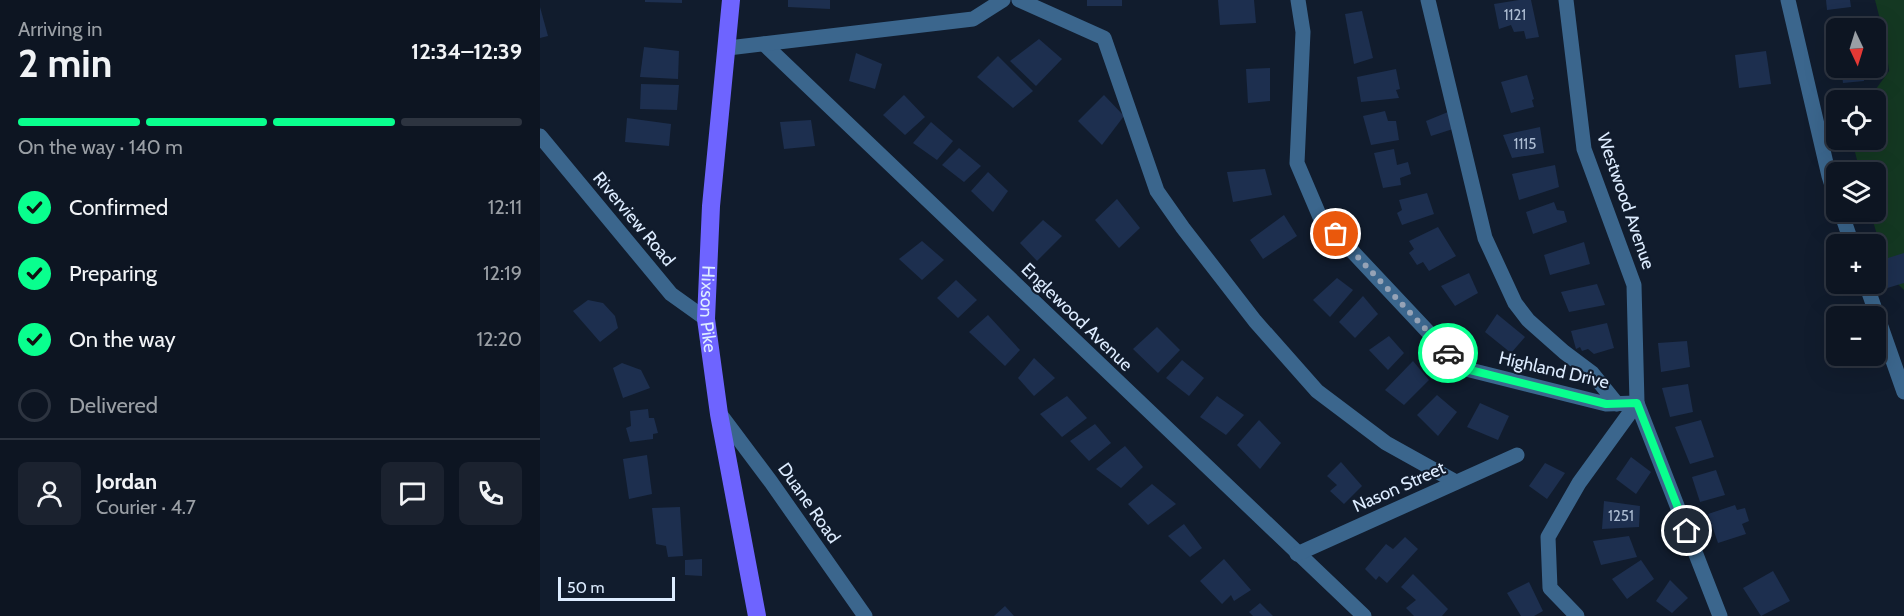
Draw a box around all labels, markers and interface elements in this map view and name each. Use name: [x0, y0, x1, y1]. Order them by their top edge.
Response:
house number: 1121: [1504, 6, 1526, 24]
text: Arriving in: [18, 17, 102, 41]
north arrow: [1826, 18, 1886, 78]
map controls: [1826, 18, 1886, 366]
text: 12:34–12:39: [411, 38, 522, 65]
text: 2 min: [18, 39, 112, 87]
button: locate: [1826, 90, 1886, 150]
street label: Westwood Avenue: [1592, 130, 1660, 272]
text: On the way · 140 m: [18, 135, 183, 159]
house number: 1115: [1514, 135, 1536, 153]
button: layers: [1826, 162, 1886, 222]
street label: Riverview Road: [588, 167, 680, 271]
icon: check: [18, 191, 51, 224]
text: Confirmed: [69, 194, 168, 221]
text: 12:11: [488, 195, 522, 219]
pin: [1310, 208, 1361, 259]
icon: bag: [1319, 217, 1352, 250]
button: +: [1826, 234, 1886, 294]
icon: check: [18, 257, 51, 290]
street label: Englewood Avenue: [1017, 258, 1137, 376]
text: Preparing: [69, 260, 157, 287]
text: 12:19: [483, 261, 522, 285]
street label: Hixson Pike: [695, 265, 721, 354]
button: −: [1826, 306, 1886, 366]
icon: check: [18, 323, 51, 356]
courier: [1418, 323, 1478, 383]
text: On the way: [69, 326, 176, 353]
text: 12:20: [476, 327, 522, 351]
icon: car: [1432, 337, 1465, 370]
street label: Highland Drive: [1497, 347, 1611, 393]
text: Delivered: [69, 392, 158, 419]
street label: Nason Street: [1349, 457, 1449, 517]
street label: Duane Road: [773, 458, 845, 548]
button: person: [18, 462, 81, 525]
button: chat: [381, 462, 444, 525]
button: phone: [459, 462, 522, 525]
text: Jordan: [96, 468, 157, 495]
text: Courier · 4.7: [96, 495, 196, 519]
pin: [1661, 505, 1712, 556]
house number: 1251: [1608, 507, 1634, 525]
icon: home: [1670, 514, 1703, 547]
scale bar: [558, 574, 675, 602]
text: 50 m: [567, 578, 604, 597]

